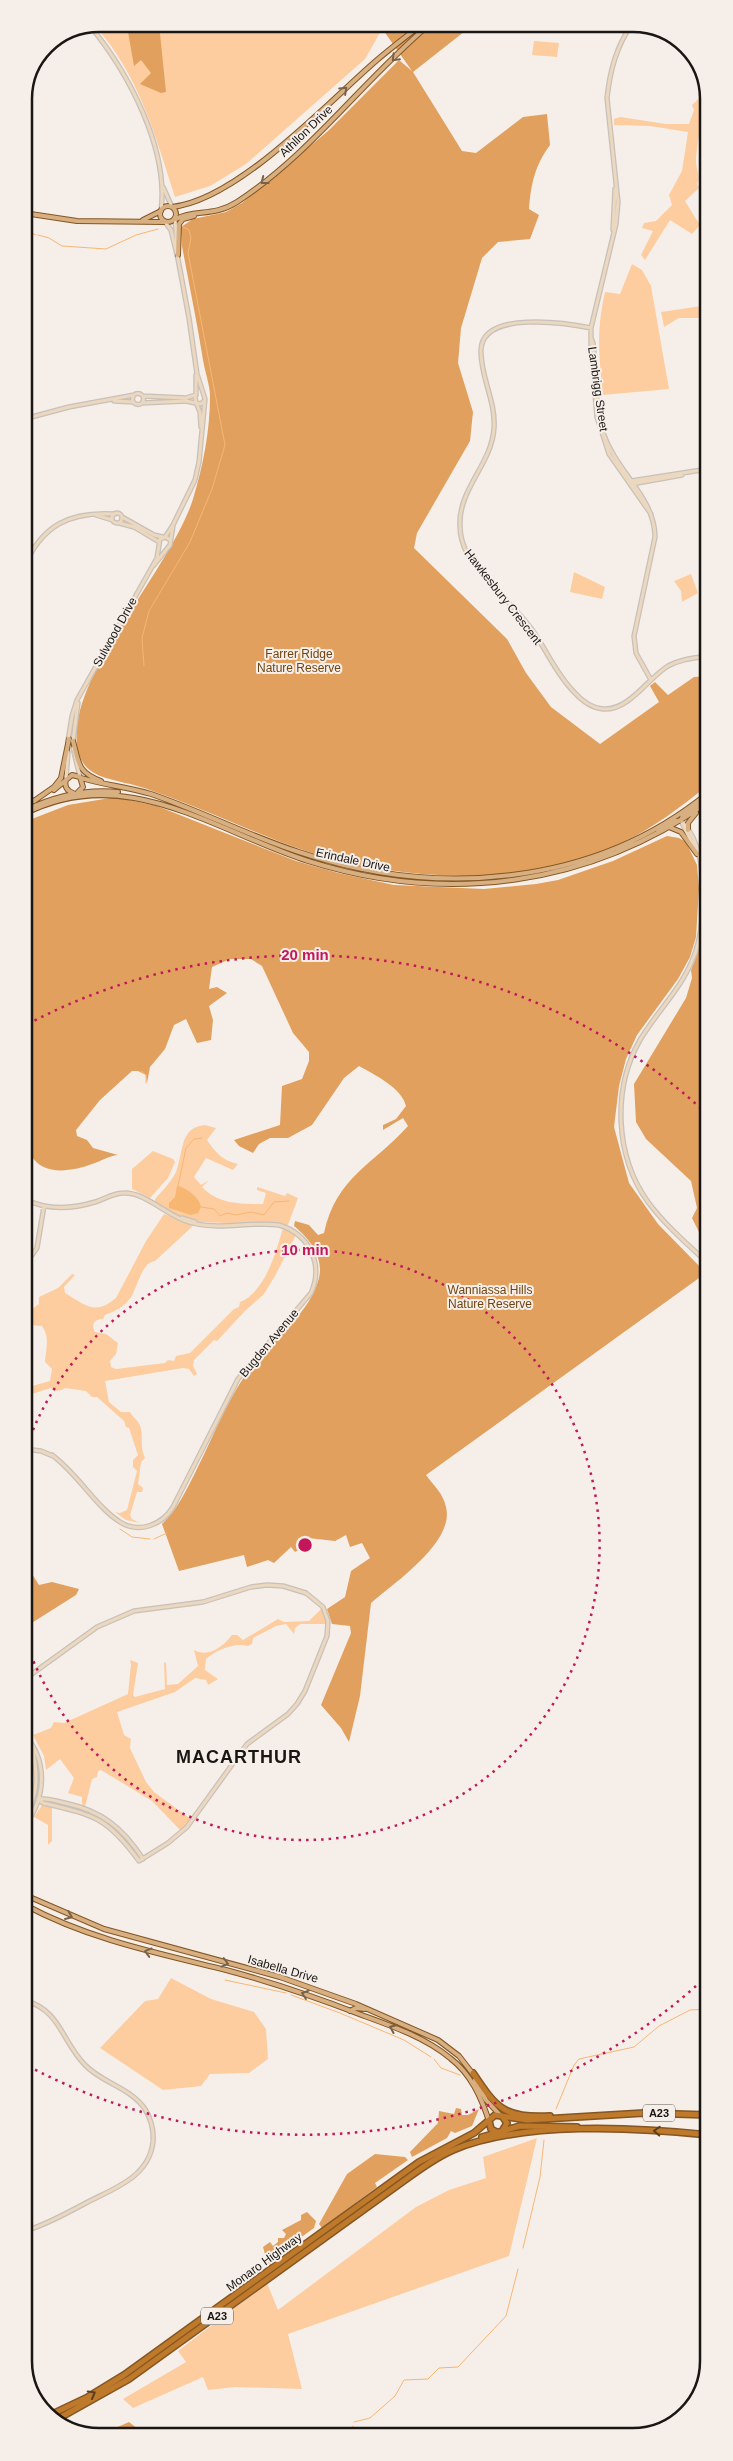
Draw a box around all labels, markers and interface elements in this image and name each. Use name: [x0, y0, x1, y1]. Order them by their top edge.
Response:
one-way arrow: [392, 52, 401, 61]
one-way arrow: [339, 87, 348, 96]
street label: Athllon Drive: [277, 102, 336, 160]
one-way arrow: [261, 176, 270, 184]
street label: Lambrigg Street: [585, 346, 611, 433]
street label: Hawkesbury Crescent: [461, 546, 545, 648]
street label: Sulwood Drive: [90, 594, 140, 669]
park label: Farrer Ridge Nature Reserve: [257, 647, 341, 675]
street label: Erindale Drive: [315, 845, 392, 875]
text: 20 min: [281, 946, 329, 963]
text: 10 min: [281, 1241, 329, 1258]
park label: Wanniassa Hills Nature Reserve: [448, 1283, 532, 1311]
street label: Bugden Avenue: [236, 1306, 302, 1380]
centre of rings: [296, 1536, 314, 1554]
district label: MACARTHUR: [176, 1747, 302, 1767]
one-way arrow: [64, 1910, 73, 1921]
one-way arrow: [144, 1947, 152, 1957]
street label: Isabella Drive: [246, 1952, 320, 1986]
one-way arrow: [220, 1957, 229, 1968]
one-way arrow: [301, 1990, 309, 2000]
one-way arrow: [389, 2024, 398, 2035]
road number: A23: [643, 2104, 675, 2122]
one-way arrow: [653, 2125, 661, 2136]
street label: Monaro Highway: [223, 2230, 305, 2294]
road number: A23: [201, 2308, 233, 2324]
one-way arrow: [86, 2391, 95, 2401]

